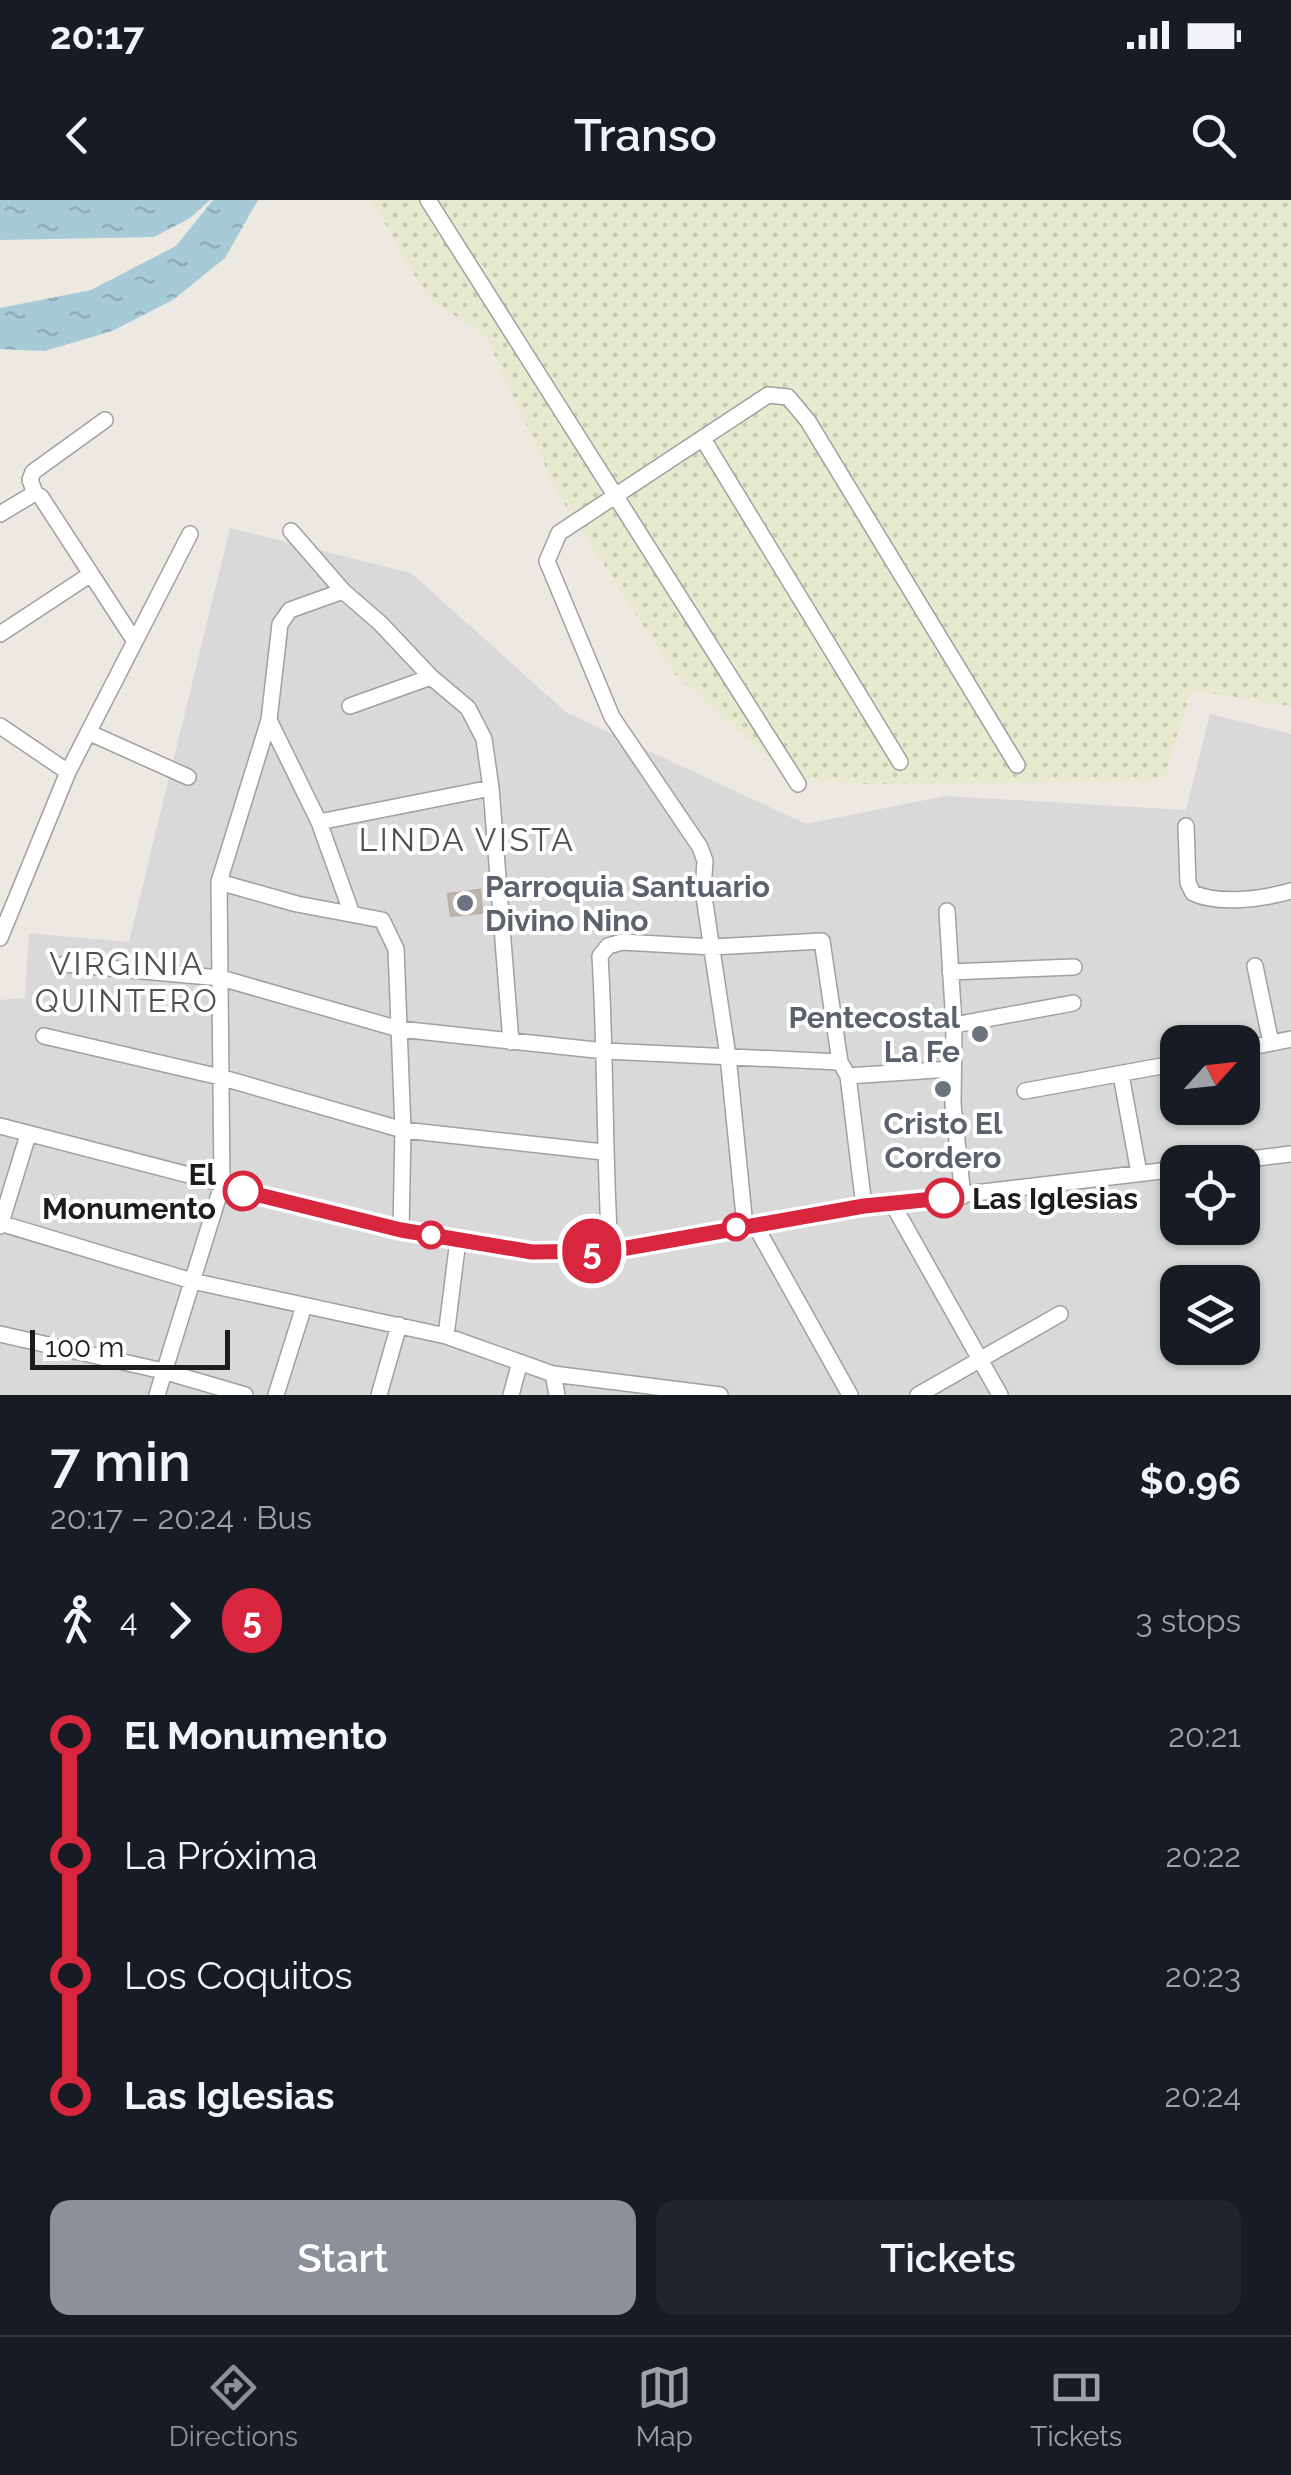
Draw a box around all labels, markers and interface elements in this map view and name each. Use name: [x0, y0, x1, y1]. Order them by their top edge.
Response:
text: 20:17: [50, 13, 144, 58]
icon: back: [50, 108, 105, 163]
icon: search: [1186, 108, 1241, 163]
text: Transo: [574, 109, 717, 162]
district label: LINDA VISTA: [359, 821, 575, 858]
place label: Parroquia Santuario Divino Nino: [485, 869, 770, 938]
marker: Parroquia Santuario Divino Nino: [454, 892, 476, 914]
district label: VIRGINIA QUINTERO: [35, 945, 219, 1019]
place label: Pentecostal La Fe: [788, 1000, 960, 1069]
marker: Pentecostal La Fe: [969, 1023, 991, 1045]
north arrow: [1160, 1025, 1260, 1125]
map controls: [1160, 1025, 1260, 1365]
marker: Cristo El Cordero: [932, 1078, 954, 1100]
place label: Cristo El Cordero: [884, 1106, 1003, 1175]
button: locate: [1160, 1145, 1260, 1245]
place label: El Monumento: [42, 1157, 216, 1226]
marker: El Monumento: [224, 1172, 262, 1210]
marker: Las Iglesias: [925, 1179, 963, 1217]
place label: Las Iglesias: [972, 1181, 1138, 1216]
unlabelled marker: [723, 1214, 749, 1240]
line badge: 5: [560, 1218, 624, 1284]
unlabelled marker: [418, 1222, 444, 1248]
text: 5: [582, 1231, 602, 1272]
button: layers: [1160, 1265, 1260, 1365]
scale bar: [30, 1325, 230, 1370]
text: 100 m: [45, 1331, 124, 1364]
text: 7 min: [50, 1429, 191, 1494]
text: $0.96: [1140, 1458, 1241, 1503]
text: 20:17 – 20:24 · Bus: [50, 1499, 312, 1536]
icon: walk: [50, 1593, 105, 1648]
icon: forward: [152, 1593, 207, 1648]
text: 5: [242, 1600, 262, 1641]
text: 4: [120, 1602, 137, 1639]
text: 3 stops: [1136, 1602, 1241, 1639]
text: El Monumento: [124, 1713, 387, 1758]
text: 20:21: [1168, 1717, 1241, 1754]
text: La Próxima: [124, 1833, 318, 1878]
text: 20:22: [1165, 1837, 1241, 1874]
text: Los Coquitos: [124, 1953, 353, 1998]
text: 20:23: [1165, 1957, 1241, 1994]
text: Las Iglesias: [124, 2073, 334, 2118]
text: 20:24: [1165, 2077, 1241, 2114]
button: Start: [50, 2200, 636, 2315]
button: Tickets: [656, 2200, 1241, 2315]
tab: Directions: [169, 2360, 298, 2453]
tab: Map: [636, 2360, 693, 2453]
tab: Tickets: [1030, 2360, 1122, 2453]

